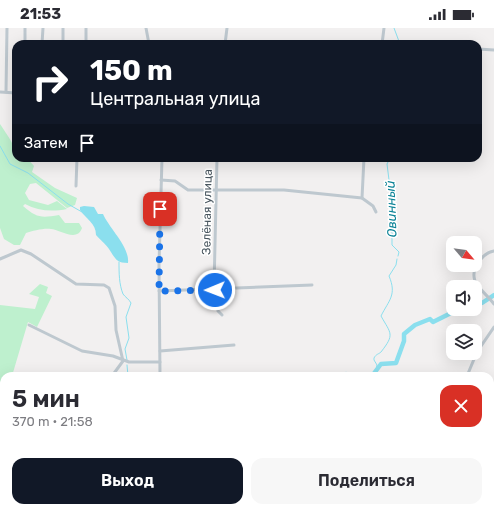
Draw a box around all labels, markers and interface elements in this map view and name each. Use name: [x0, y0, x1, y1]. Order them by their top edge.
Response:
text: 21:53: [20, 5, 61, 23]
text: 150 m: [90, 54, 173, 87]
icon: right: [24, 56, 76, 108]
text: Центральная улица: [90, 88, 260, 110]
icon: arrive: [76, 132, 98, 154]
text: Затем: [24, 134, 68, 152]
street label: Зелёная улица: [199, 169, 215, 255]
water label: Овинный: [383, 180, 399, 238]
pin: [143, 192, 177, 226]
icon: arrive: [149, 198, 171, 220]
north arrow: [446, 236, 482, 272]
map controls: [446, 236, 482, 360]
position arrow: [194, 269, 236, 311]
button: sound: [446, 280, 482, 316]
button: layers: [446, 324, 482, 360]
text: 5 мин: [12, 385, 80, 413]
button: close: [440, 385, 482, 427]
text: 370 m · 21:58: [12, 414, 93, 429]
button: Выход: [12, 458, 243, 504]
button: Поделиться: [251, 458, 482, 504]

